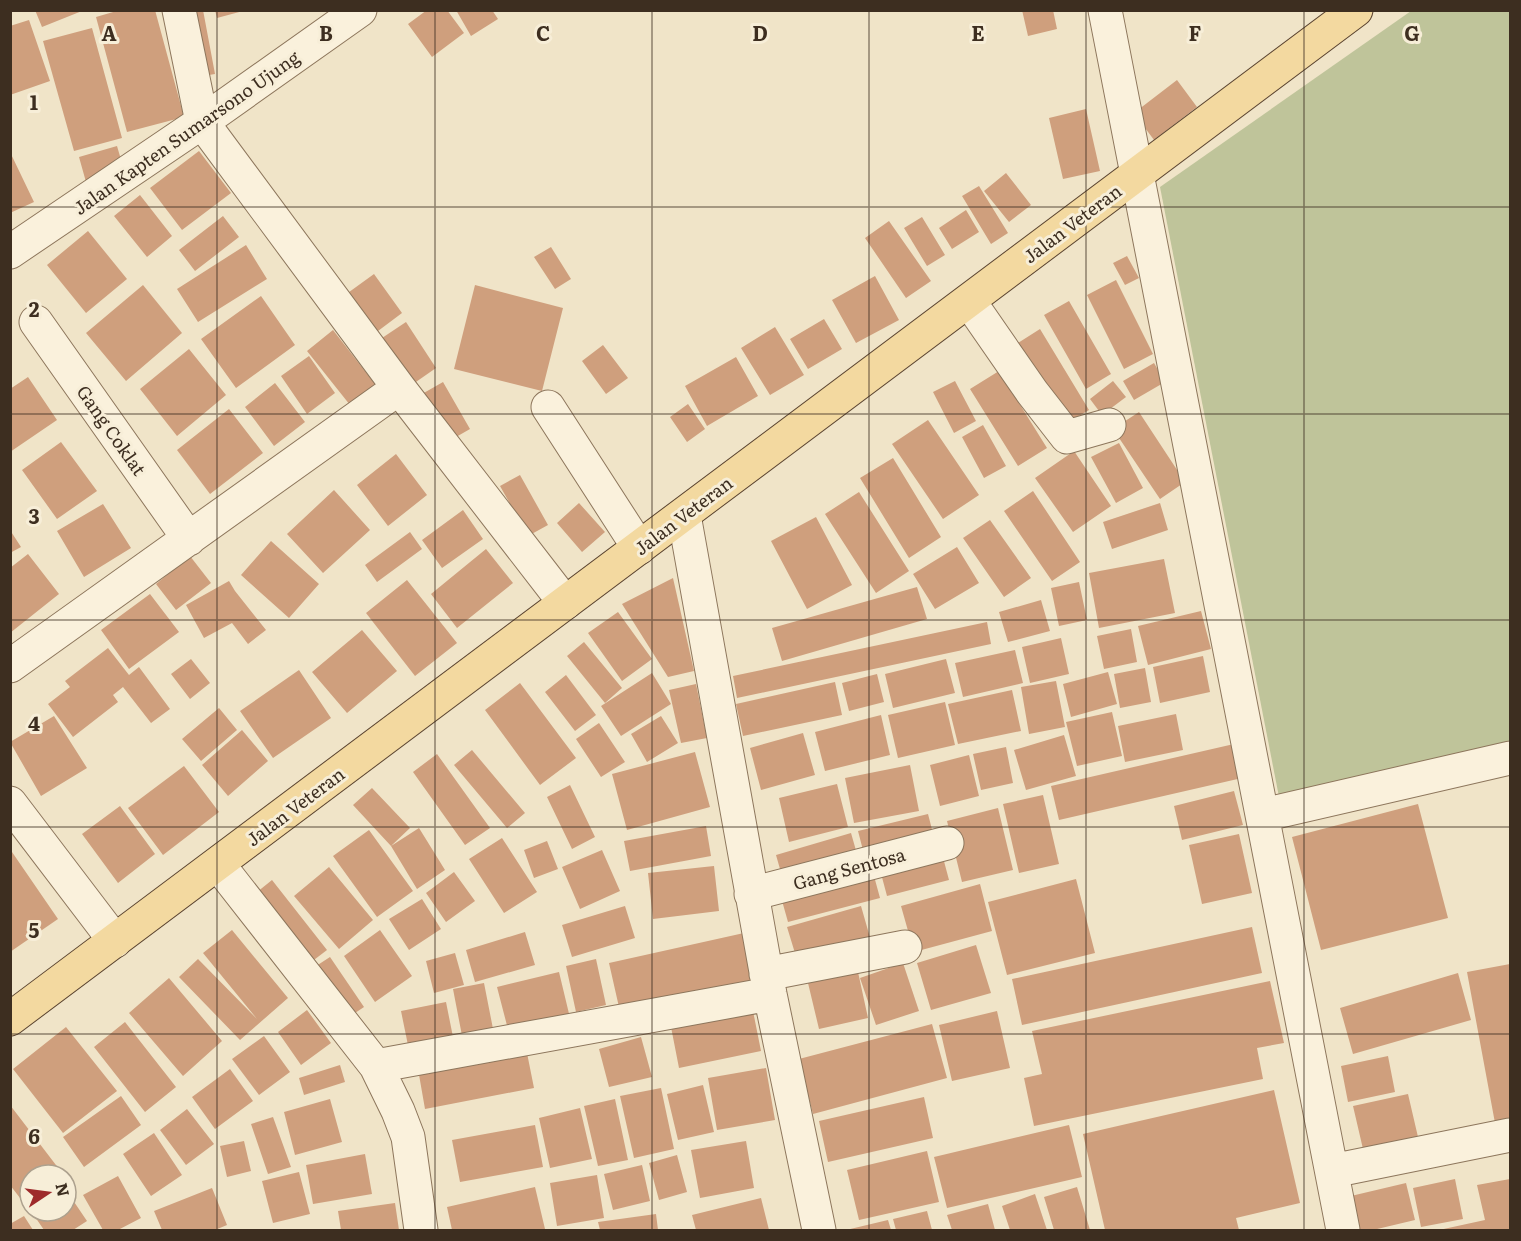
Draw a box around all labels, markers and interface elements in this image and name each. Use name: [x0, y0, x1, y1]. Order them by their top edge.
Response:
text: A: [101, 17, 117, 47]
text: B: [319, 17, 333, 47]
text: C: [536, 17, 550, 47]
text: D: [752, 17, 768, 47]
text: E: [971, 17, 985, 47]
text: F: [1189, 17, 1202, 47]
text: G: [1404, 17, 1420, 47]
street label: Jalan Kapten Sumarsono Ujung: [67, 43, 305, 221]
text: 1: [30, 86, 38, 116]
street label: Jalan Veteran: [1017, 177, 1127, 269]
text: 2: [29, 293, 40, 323]
street label: Gang Coklat: [71, 379, 154, 481]
street label: Jalan Veteran: [628, 469, 738, 561]
text: 3: [28, 500, 40, 530]
text: 4: [28, 707, 40, 737]
street label: Jalan Veteran: [240, 760, 350, 852]
street label: Gang Sentosa: [790, 840, 908, 896]
text: 5: [29, 914, 40, 944]
text: 6: [28, 1120, 40, 1150]
north arrow: [18, 1163, 78, 1223]
text: N: [50, 1180, 77, 1199]

